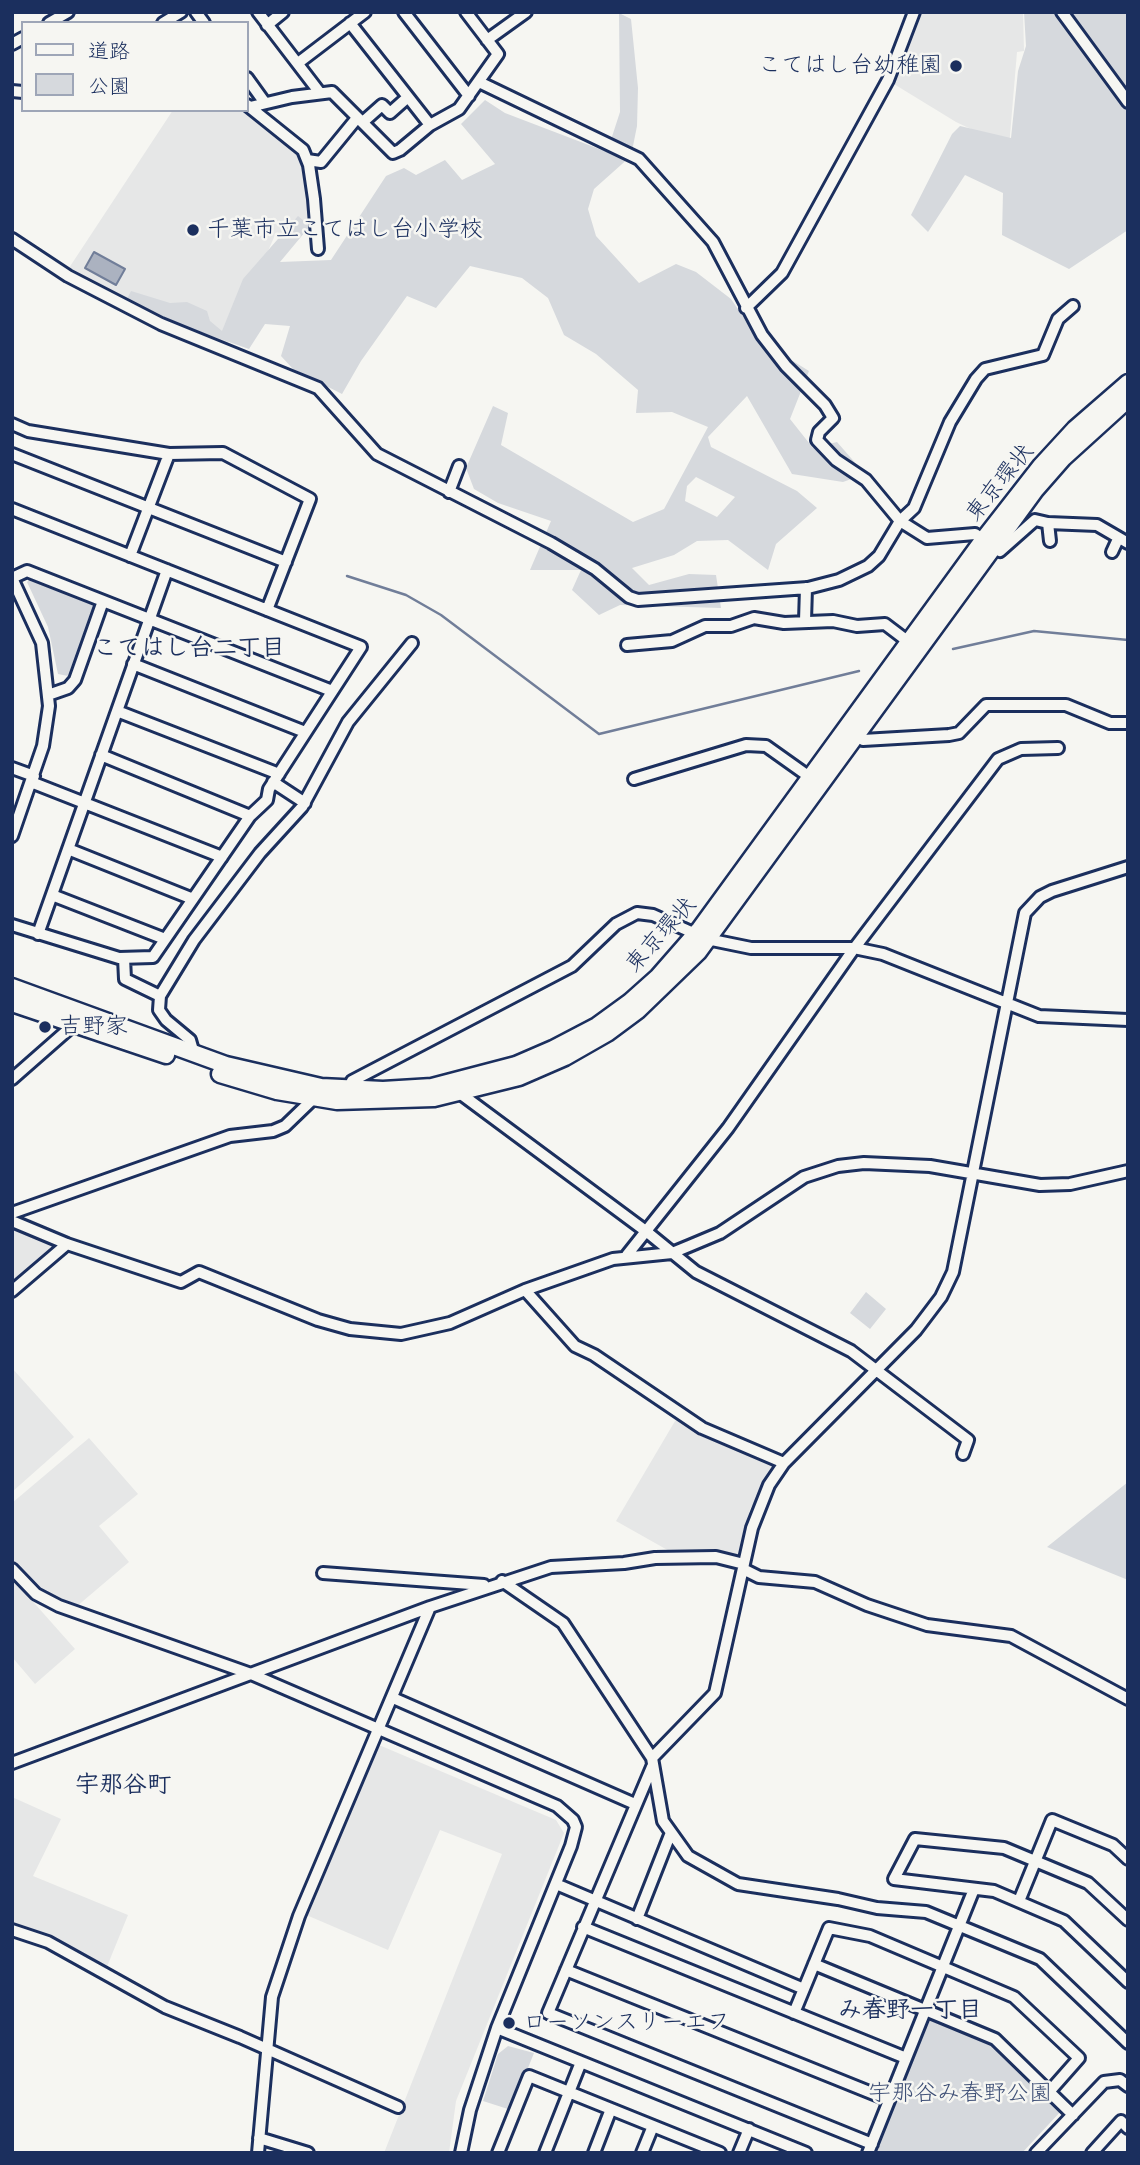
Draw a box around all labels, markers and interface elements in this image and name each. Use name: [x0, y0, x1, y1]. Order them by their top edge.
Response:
legend: [21, 21, 248, 112]
text: 道路: [88, 36, 130, 65]
place label: こてはし台幼稚園: [758, 52, 942, 80]
marker: こてはし台幼稚園: [948, 58, 964, 74]
text: 公園: [88, 71, 130, 100]
place label: 千葉市立こてはし台小学校: [207, 216, 483, 244]
marker: 千葉市立こてはし台小学校: [185, 222, 201, 238]
street label: 東京環状: [960, 439, 1040, 527]
district label: こてはし台二丁目: [93, 635, 285, 663]
street label: 東京環状: [620, 892, 702, 978]
place label: 吉野家: [59, 1013, 128, 1041]
marker: 吉野家: [37, 1019, 53, 1035]
district label: 宇那谷町: [75, 1772, 171, 1800]
district label: み春野一丁目: [838, 1997, 982, 2025]
place label: ローソンスリーエフ: [523, 2009, 730, 2037]
marker: ローソンスリーエフ: [501, 2015, 517, 2031]
park label: 宇那谷み春野公園: [868, 2080, 1052, 2108]

